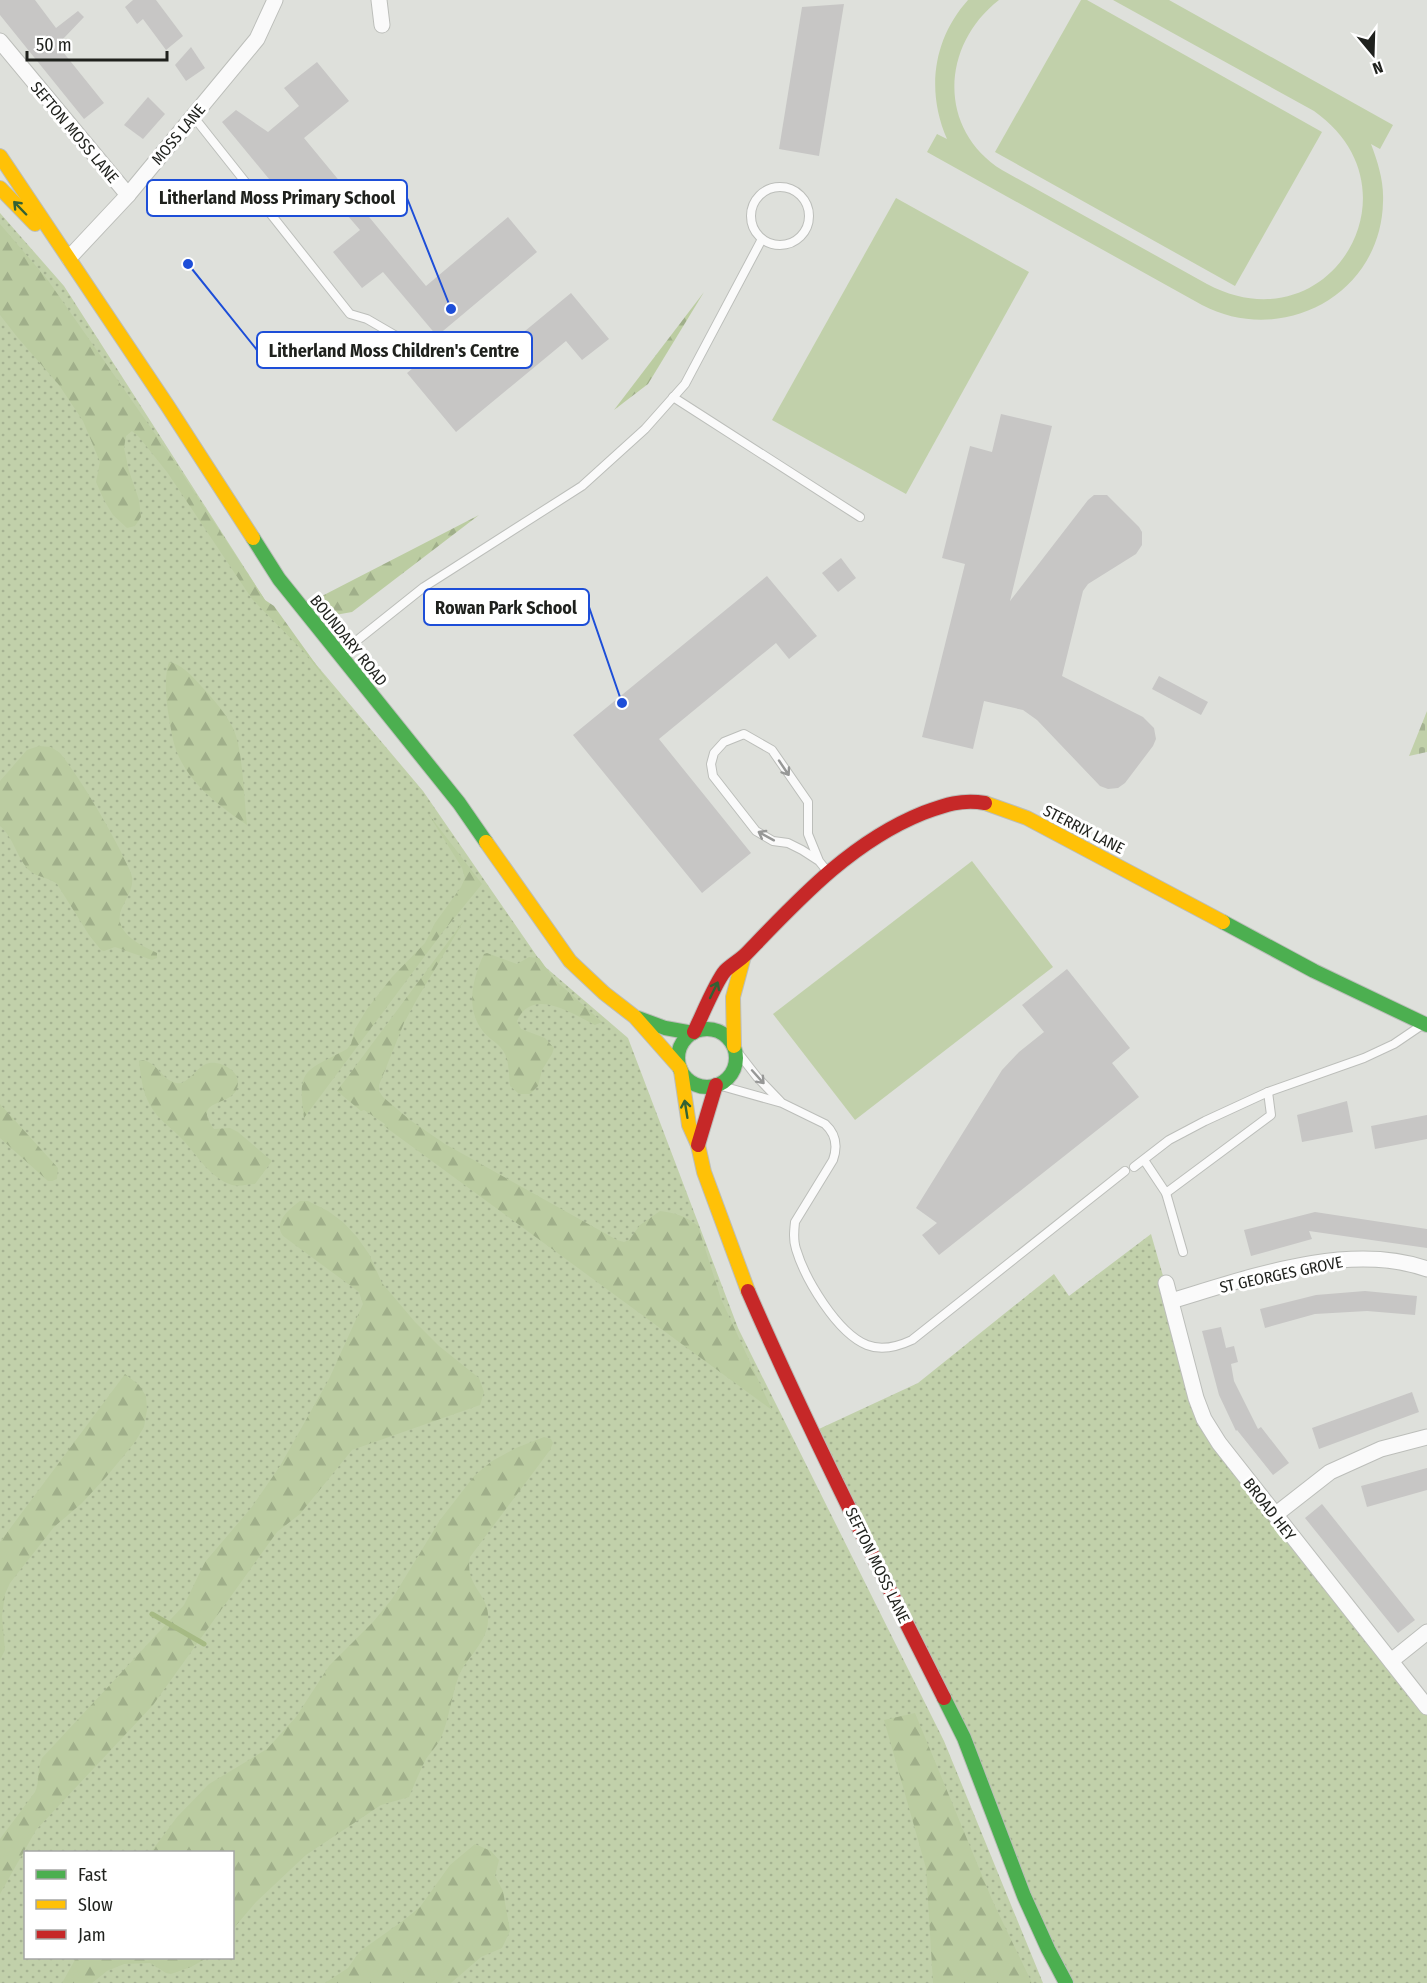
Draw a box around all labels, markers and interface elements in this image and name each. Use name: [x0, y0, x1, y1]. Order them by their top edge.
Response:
scale bar: [27, 24, 166, 62]
north arrow: [1343, 24, 1403, 84]
text: 50 m: [36, 34, 72, 56]
text: N: [1370, 57, 1385, 78]
street label: SEFTON MOSS LANE: [27, 78, 122, 187]
street label: MOSS LANE: [148, 100, 209, 169]
callout: Litherland Moss Primary School: [147, 180, 407, 216]
text: Litherland Moss Primary School: [159, 187, 395, 209]
one-way arrow: [12, 201, 27, 216]
callout: Litherland Moss Children's Centre: [257, 332, 532, 368]
text: Litherland Moss Children's Centre: [269, 340, 519, 362]
callout: Rowan Park School: [424, 589, 589, 625]
street label: BOUNDARY ROAD: [306, 591, 391, 690]
text: Rowan Park School: [435, 597, 577, 619]
one-way arrow: [778, 759, 790, 775]
street label: STERRIX LANE: [1040, 801, 1127, 858]
one-way arrow: [758, 830, 776, 841]
one-way arrow: [709, 982, 721, 1000]
one-way arrow: [751, 1070, 765, 1085]
one-way arrow: [680, 1099, 691, 1119]
street label: ST GEORGES GROVE: [1218, 1252, 1344, 1297]
street label: BROAD HEY: [1239, 1474, 1300, 1544]
street label: SEFTON MOSS LANE: [841, 1504, 914, 1626]
legend: [24, 1851, 234, 1959]
text: Fast: [78, 1864, 107, 1886]
text: Slow: [78, 1894, 113, 1916]
text: Jam: [78, 1924, 106, 1946]

